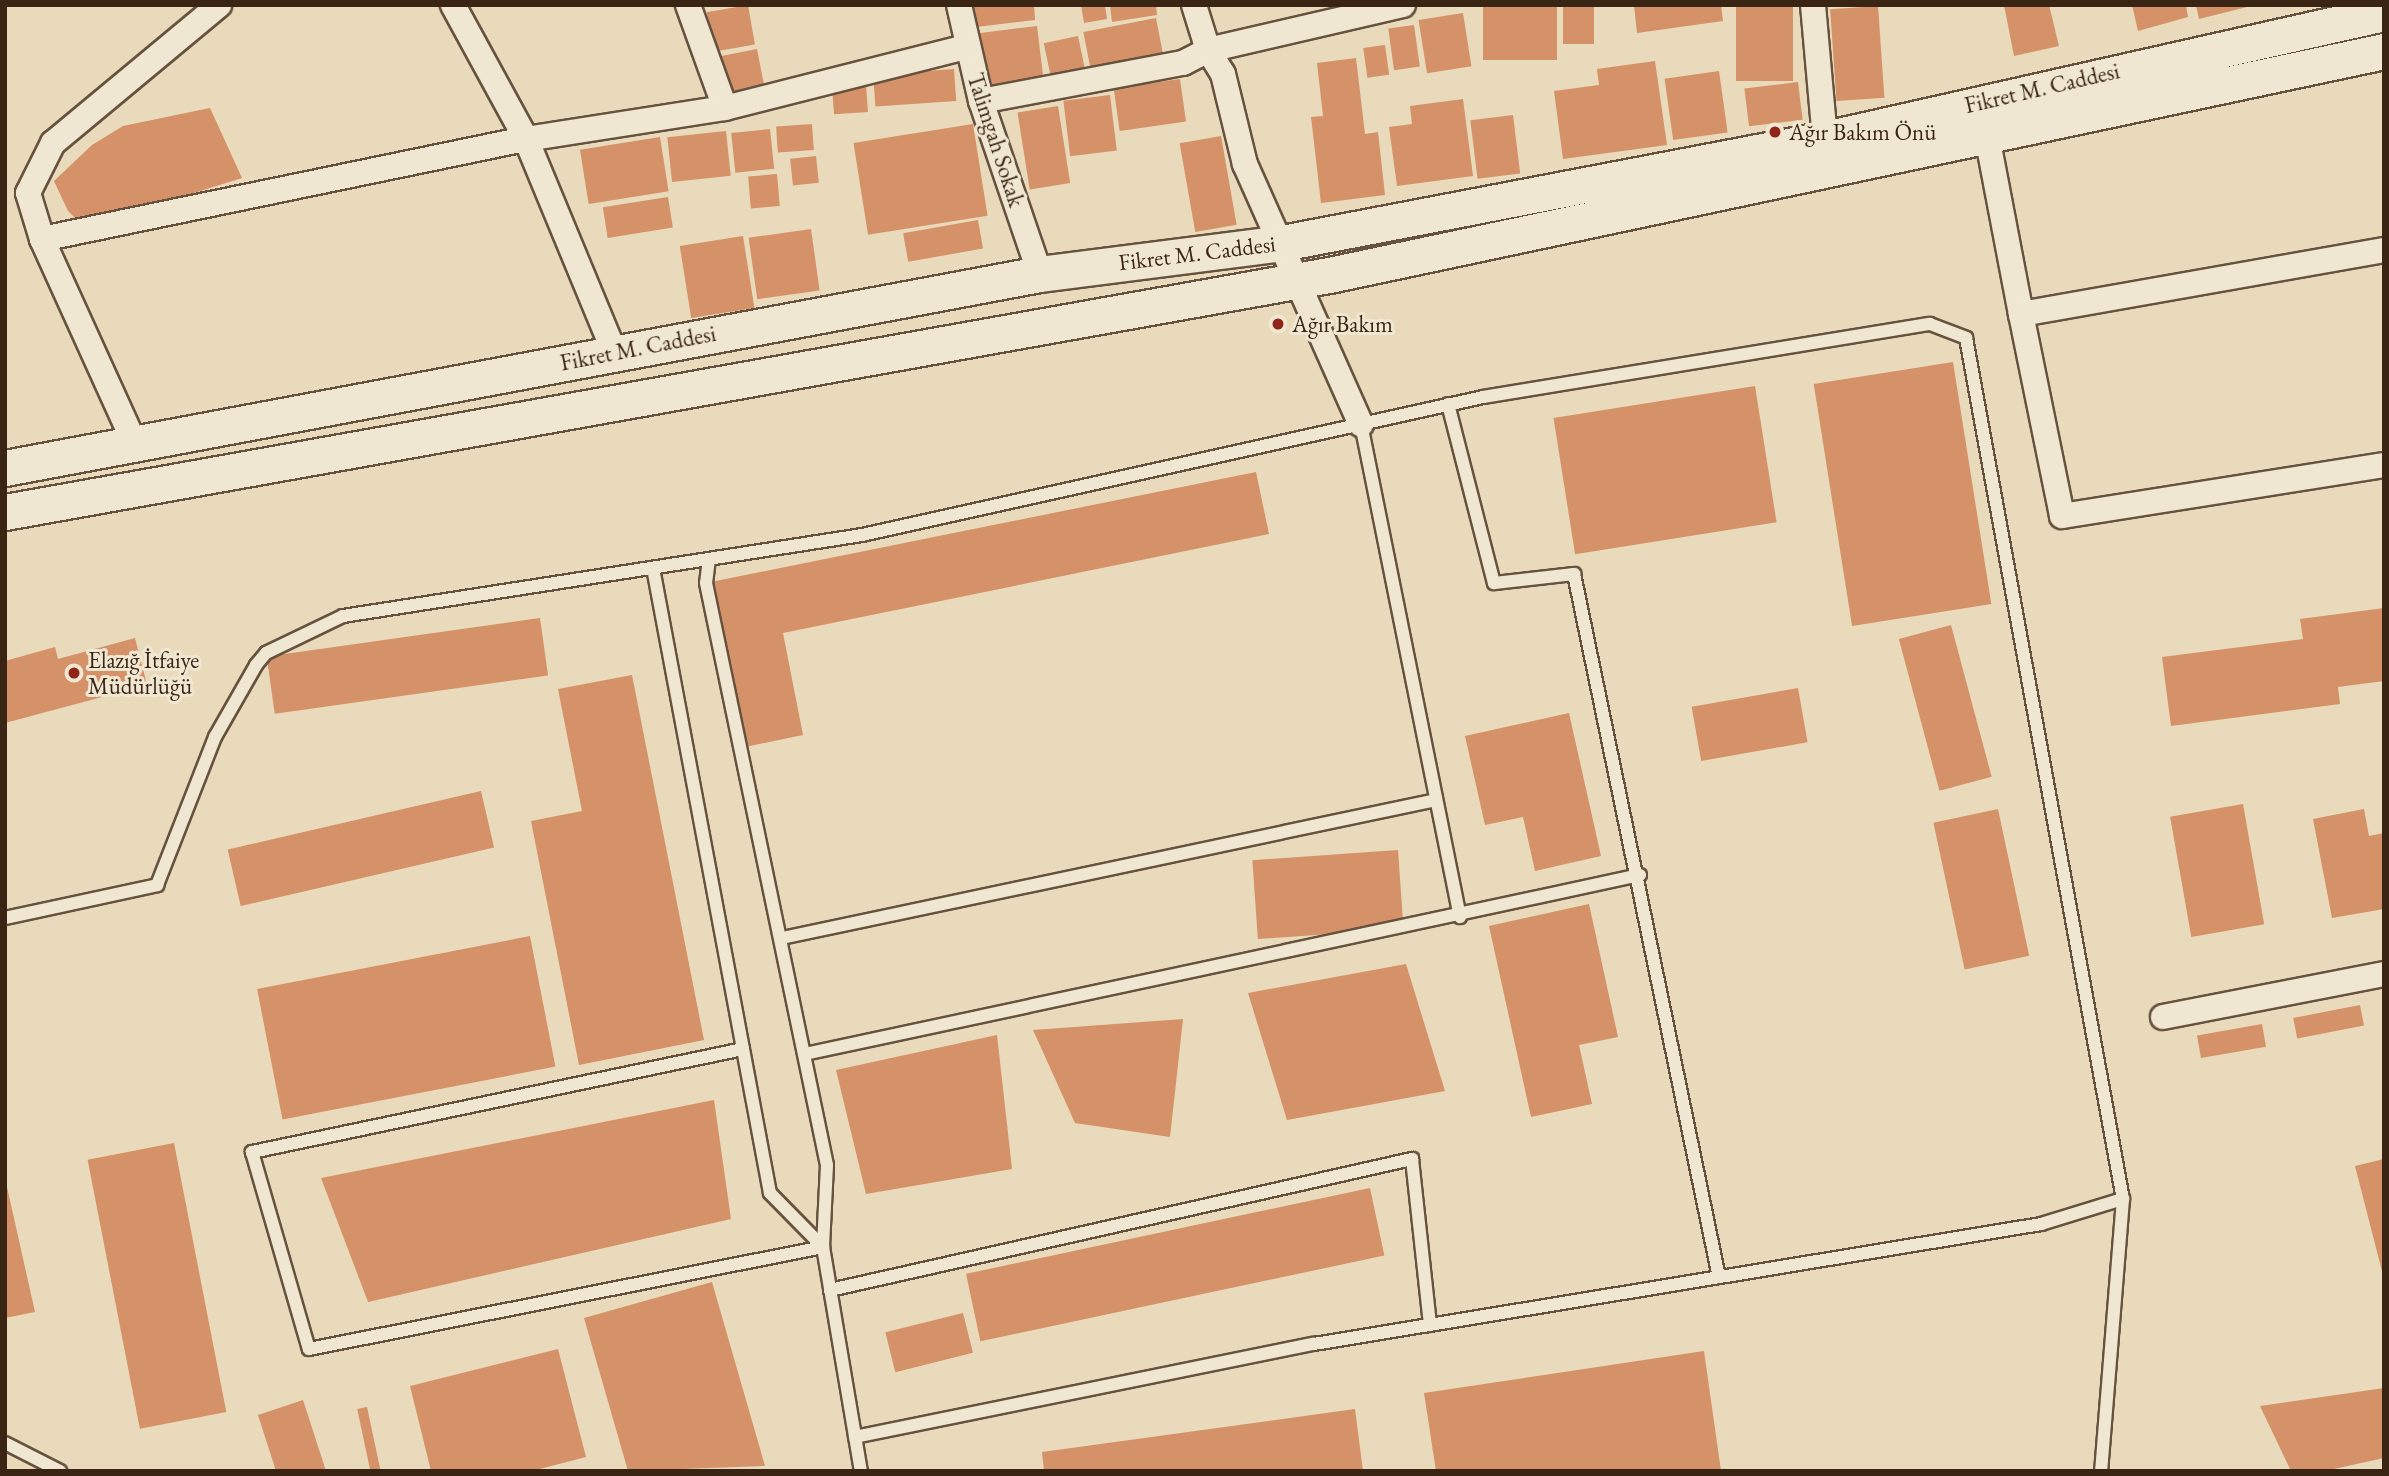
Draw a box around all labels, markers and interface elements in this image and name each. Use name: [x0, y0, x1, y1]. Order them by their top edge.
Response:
street label: Fikret M. Caddesi: [1962, 57, 2122, 119]
street label: Talimgah Sokak: [961, 69, 1031, 211]
place label: Ağır Bakım Önü: [1789, 118, 1936, 146]
marker: Ağır Bakım Önü: [1767, 124, 1783, 140]
street label: Fikret M. Caddesi: [1117, 230, 1277, 276]
place label: Ağır Bakım: [1292, 310, 1393, 338]
marker: Ağır Bakım: [1270, 316, 1286, 332]
street label: Fikret M. Caddesi: [558, 319, 718, 377]
place label: Elazığ İtfaiye Müdürlüğü: [88, 646, 199, 700]
marker: Elazığ İtfaiye Müdürlüğü: [66, 665, 82, 681]

